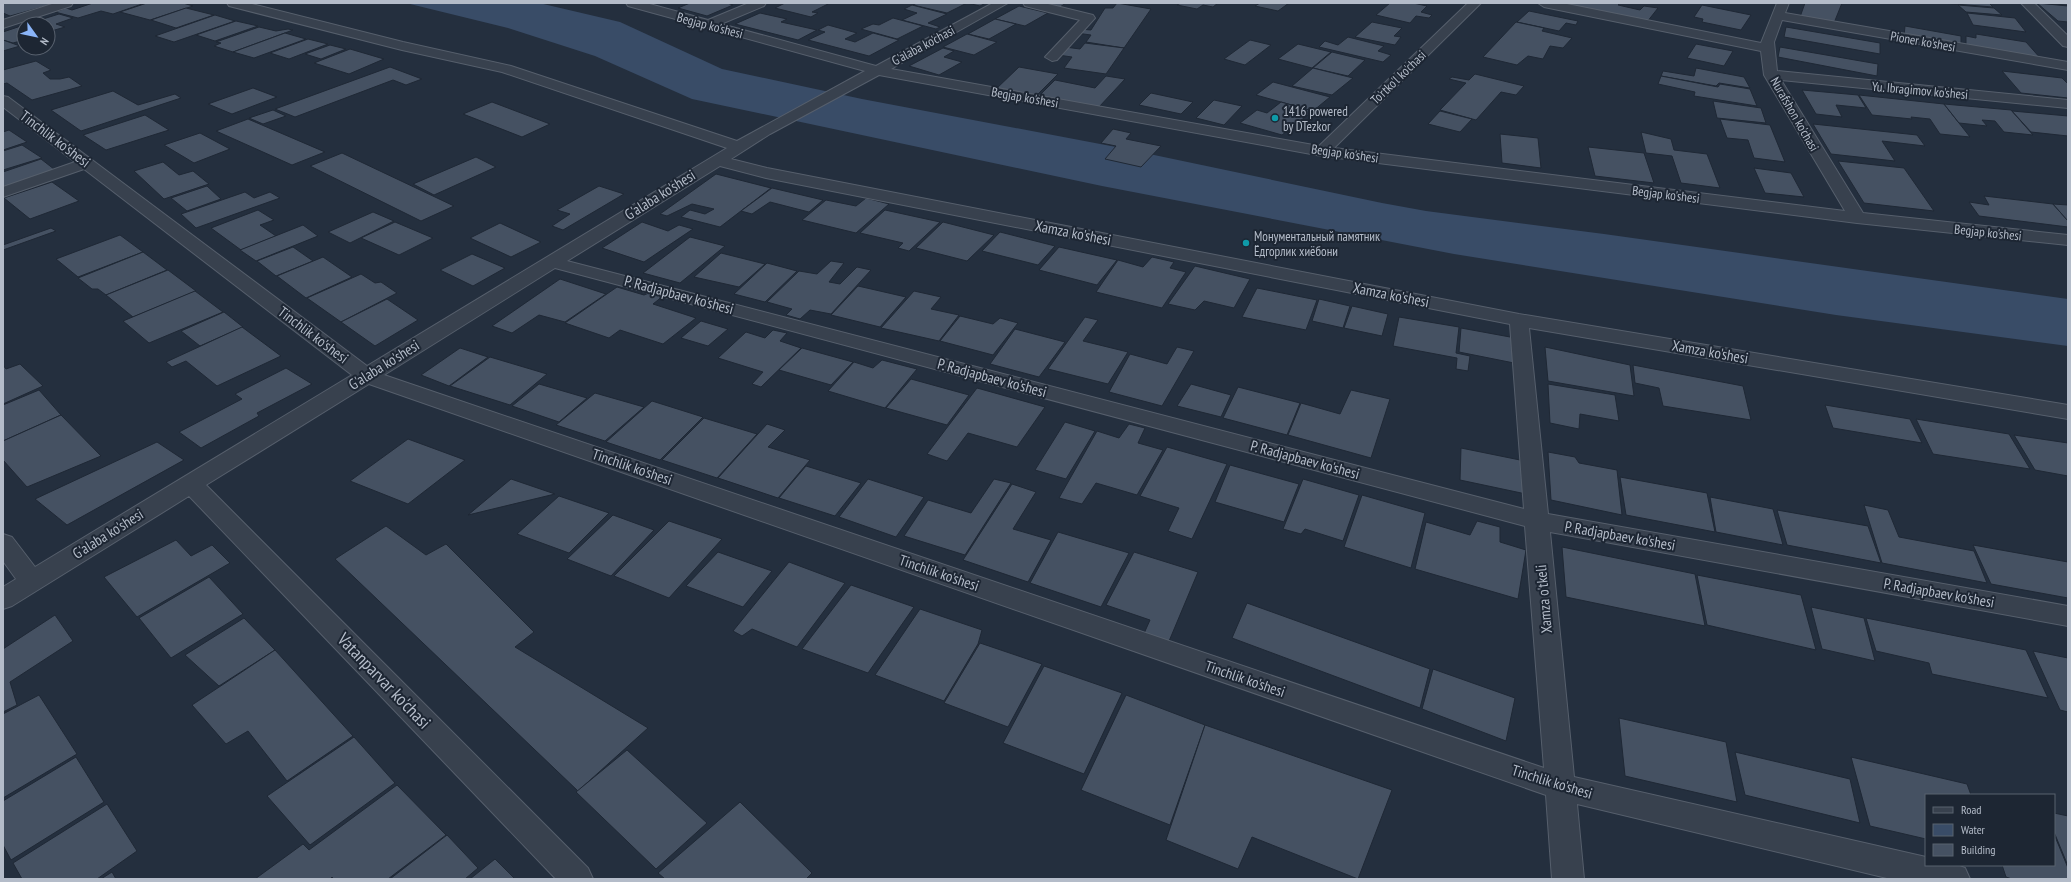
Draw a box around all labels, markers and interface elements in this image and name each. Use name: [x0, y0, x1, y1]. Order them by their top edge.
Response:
street label: Begjap ko'shesi: [675, 9, 745, 43]
north arrow: [16, 16, 56, 56]
street label: G'alaba ko'chasi: [889, 22, 958, 69]
street label: Pioner ko'shesi: [1889, 27, 1957, 56]
text: N: [37, 35, 52, 48]
street label: To'rtko'l ko'chasi: [1367, 47, 1430, 108]
street label: Nurafshon ko'chasi: [1766, 74, 1823, 155]
street label: Yu. Ibragimov ko'shesi: [1871, 78, 1969, 103]
street label: Begjap ko'shesi: [990, 83, 1060, 112]
place label: 1416 powered by DTezkor: [1283, 103, 1348, 135]
street label: Tinchlik ko'shesi: [16, 106, 94, 171]
marker: 1416 powered by DTezkor: [1270, 113, 1280, 123]
street label: Begjap ko'shesi: [1310, 140, 1380, 167]
street label: G'alaba ko'shesi: [621, 165, 699, 224]
street label: Begjap ko'shesi: [1631, 182, 1701, 207]
street label: Xamza ko'shesi: [1033, 216, 1113, 249]
street label: Begjap ko'shesi: [1953, 221, 2023, 245]
place label: Монументальный памятник Ёдгорлик хиёбони: [1254, 228, 1380, 260]
marker: Монументальный памятник Ёдгорлик хиёбони: [1241, 238, 1251, 248]
street label: P. Radjapbaev ko'shesi: [623, 271, 736, 318]
street label: Xamza ko'shesi: [1351, 278, 1431, 311]
street label: Tinchlik ko'shesi: [274, 302, 352, 367]
street label: G'alaba ko'shesi: [345, 335, 423, 394]
street label: Xamza ko'shesi: [1670, 335, 1750, 368]
street label: P. Radjapbaev ko'shesi: [936, 354, 1049, 401]
street label: P. Radjapbaev ko'shesi: [1249, 436, 1362, 483]
street label: Tinchlik ko'shesi: [590, 444, 675, 489]
street label: G'alaba ko'shesi: [69, 504, 147, 563]
street label: P. Radjapbaev ko'shesi: [1563, 516, 1677, 555]
street label: Tinchlik ko'shesi: [897, 550, 982, 595]
street label: Xamza o'tkeli: [1531, 564, 1556, 634]
street label: P. Radjapbaev ko'shesi: [1882, 573, 1996, 612]
street label: Vatanparvar ko'chasi: [332, 627, 436, 734]
street label: Tinchlik ko'shesi: [1203, 656, 1288, 701]
street label: Tinchlik ko'shesi: [1509, 760, 1595, 803]
legend: [1925, 794, 2055, 866]
text: Road: [1961, 802, 1981, 817]
text: Water: [1961, 822, 1986, 837]
text: Building: [1961, 842, 1996, 857]

